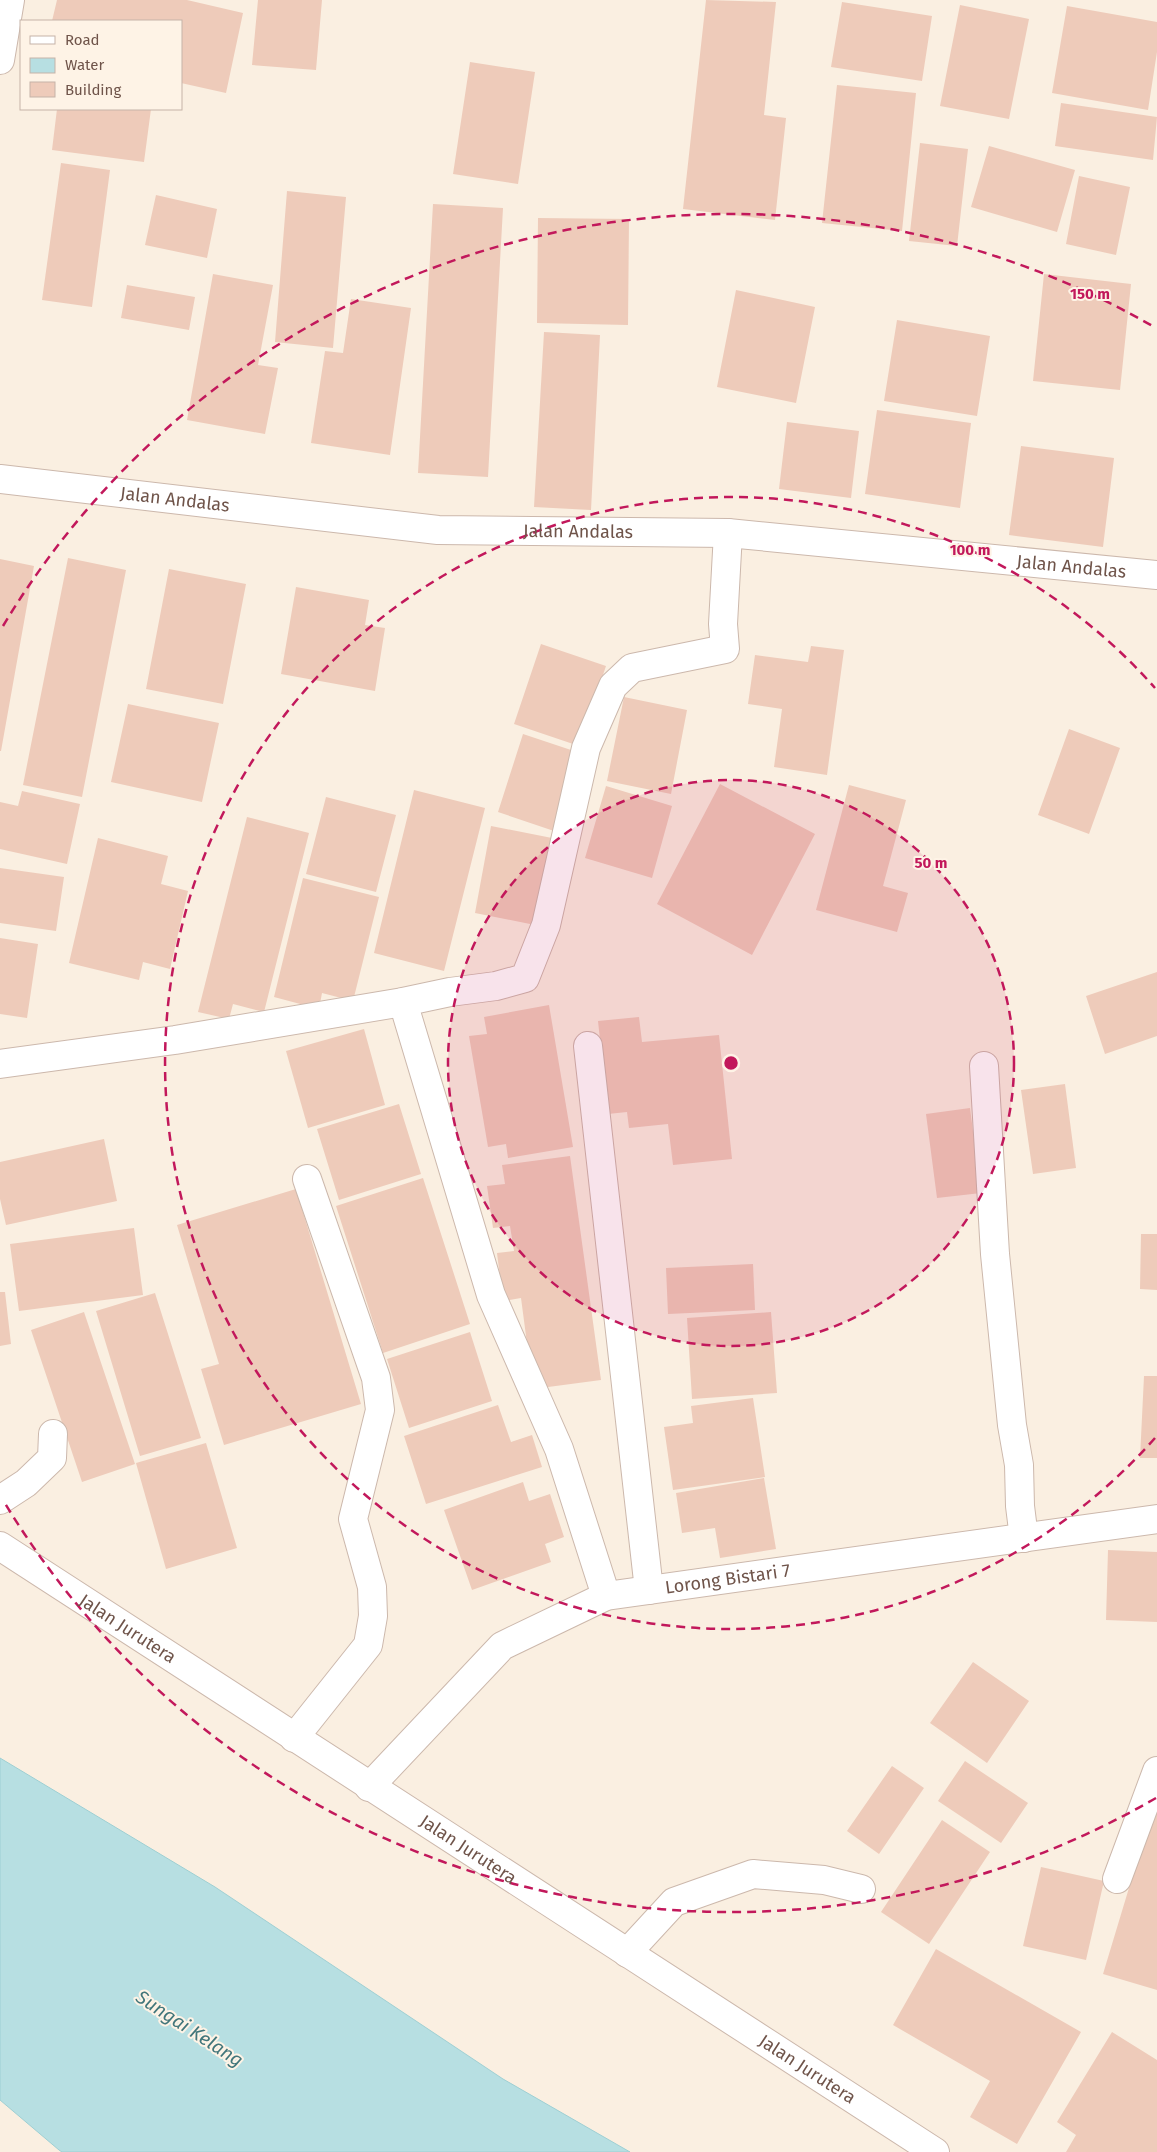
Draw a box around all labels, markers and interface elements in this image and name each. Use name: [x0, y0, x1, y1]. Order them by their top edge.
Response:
legend: [20, 20, 182, 110]
text: Road: [65, 31, 100, 49]
text: Water: [65, 56, 104, 74]
text: Building: [65, 81, 121, 99]
text: 150 m: [1070, 285, 1110, 303]
street label: Jalan Andalas: [119, 482, 231, 517]
street label: Jalan Andalas: [523, 520, 633, 543]
text: 100 m: [950, 541, 990, 559]
street label: Jalan Andalas: [1016, 550, 1127, 583]
text: 50 m: [914, 854, 948, 872]
centre of rings: [722, 1054, 740, 1072]
street label: Lorong Bistari 7: [664, 1559, 792, 1599]
street label: Jalan Jurutera: [75, 1589, 180, 1668]
street label: Jalan Jurutera: [416, 1810, 521, 1889]
water label: Sungai Kelang: [131, 1985, 248, 2072]
street label: Jalan Jurutera: [755, 2030, 860, 2109]

